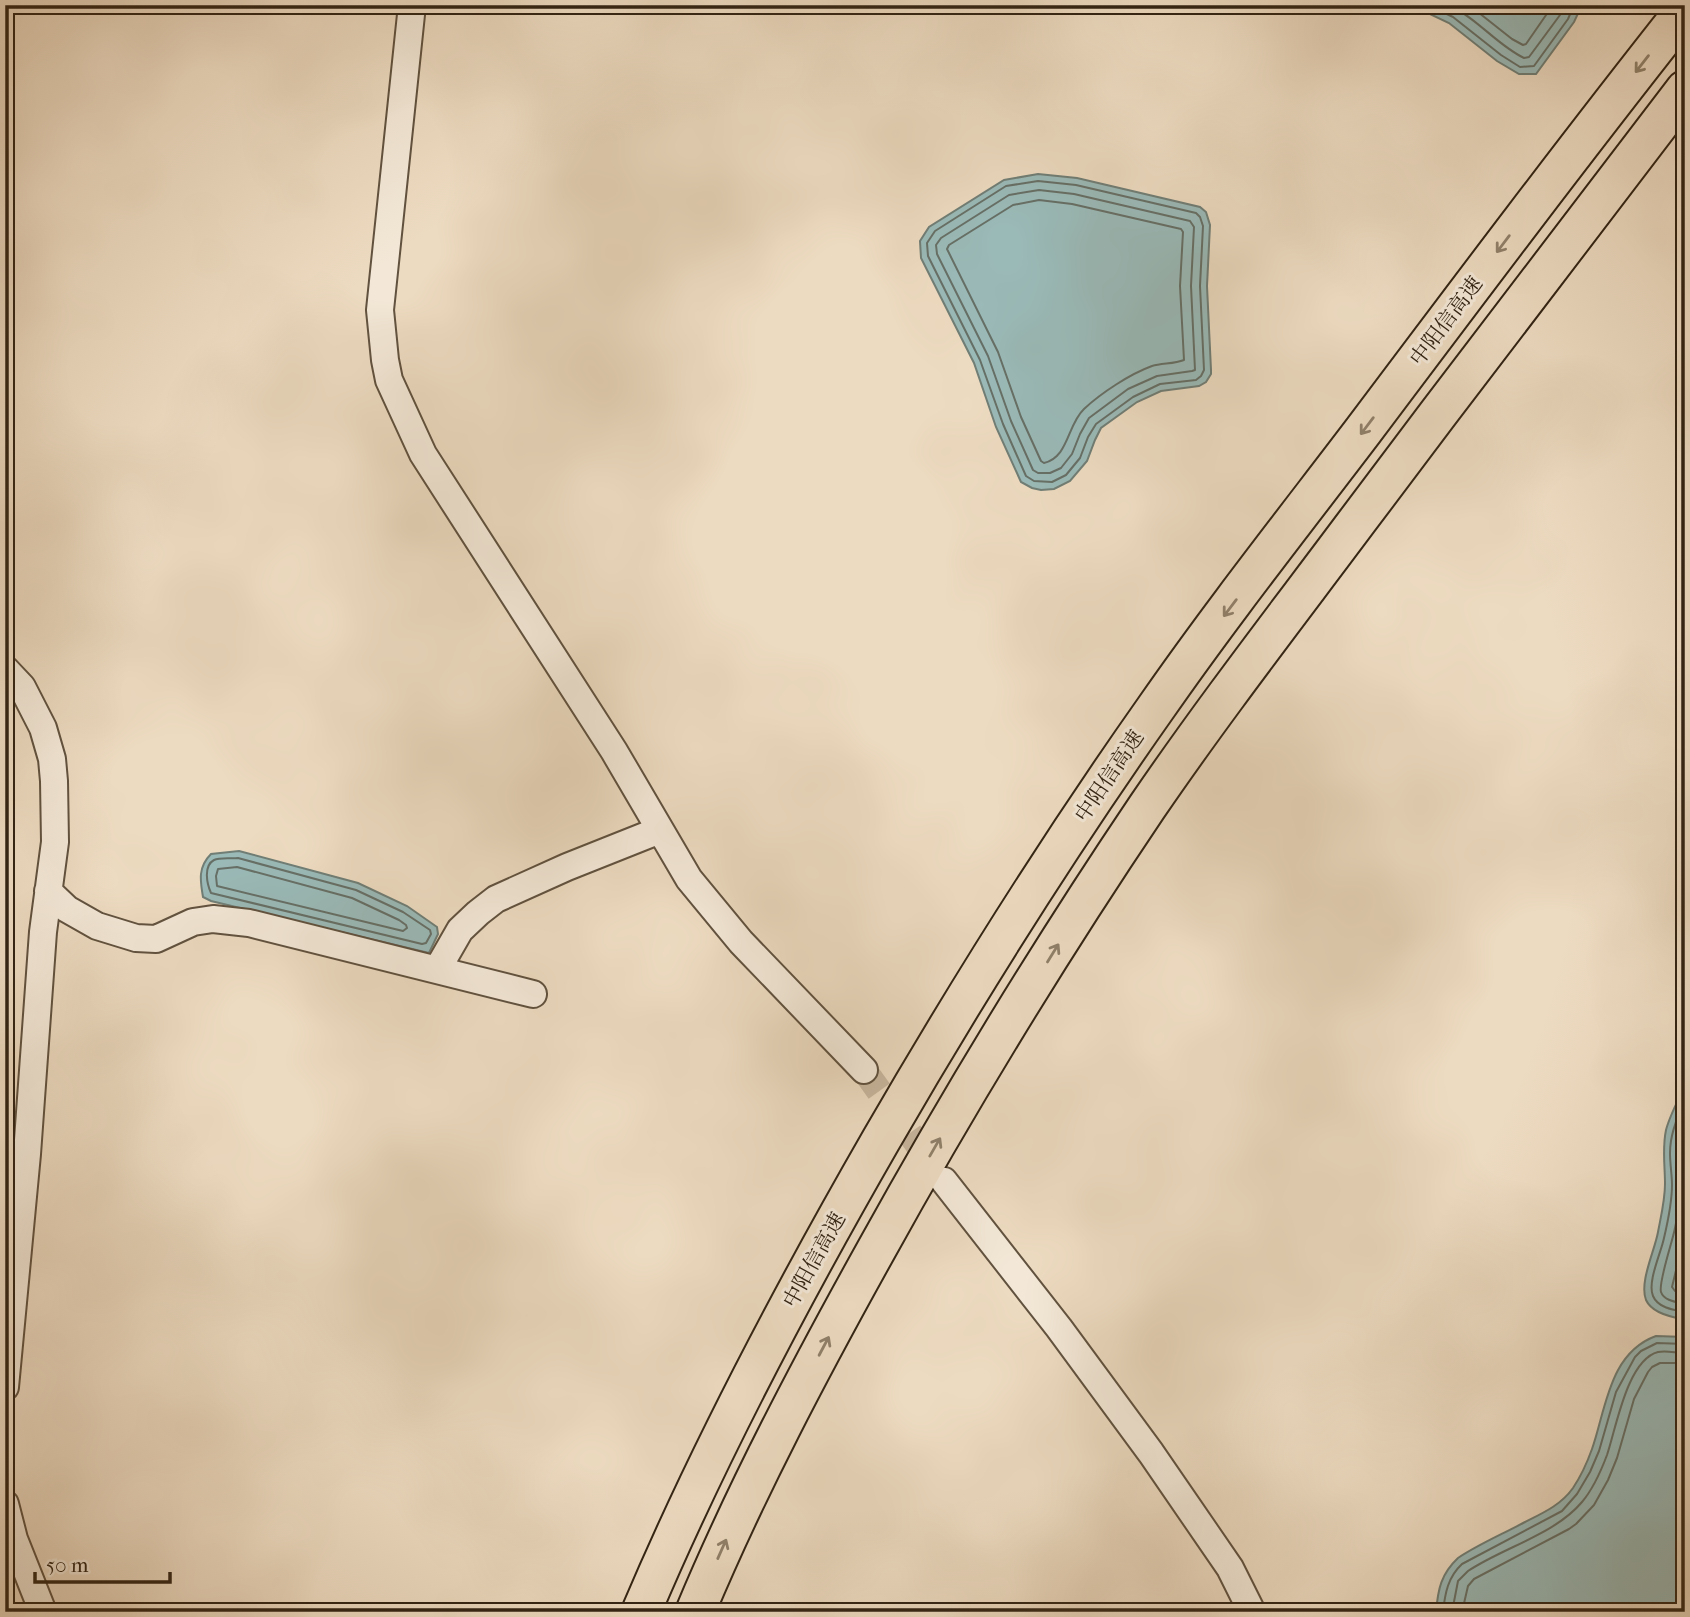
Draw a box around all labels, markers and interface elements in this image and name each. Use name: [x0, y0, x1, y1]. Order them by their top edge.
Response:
one-way arrow: [1635, 54, 1650, 72]
one-way arrow: [1496, 234, 1511, 253]
street label: 中阳信高速: [1405, 272, 1487, 370]
one-way arrow: [1359, 416, 1374, 434]
one-way arrow: [1223, 598, 1238, 617]
street label: 中阳信高速: [1070, 726, 1148, 826]
one-way arrow: [1046, 943, 1060, 963]
one-way arrow: [928, 1138, 942, 1158]
street label: 中阳信高速: [778, 1208, 850, 1312]
one-way arrow: [817, 1336, 831, 1357]
one-way arrow: [716, 1539, 729, 1561]
scale bar: [35, 1540, 170, 1584]
text: 50 m: [46, 1553, 89, 1577]

